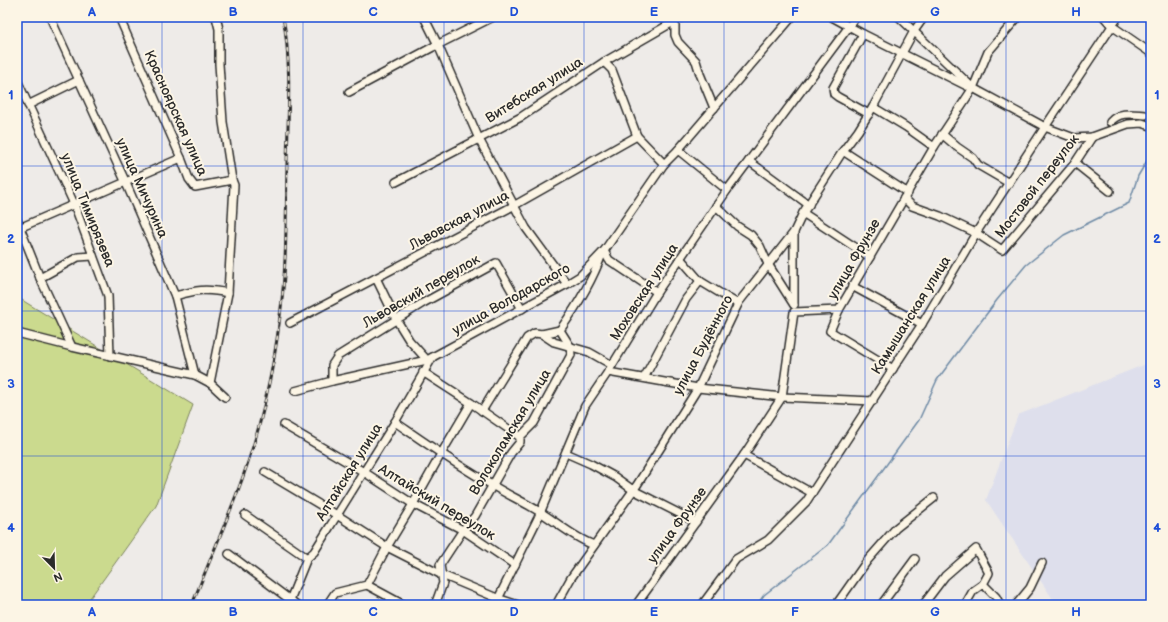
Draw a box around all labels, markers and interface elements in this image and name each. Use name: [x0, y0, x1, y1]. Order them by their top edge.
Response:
text: A: [87, 4, 96, 20]
text: B: [228, 4, 238, 20]
text: C: [368, 4, 378, 20]
text: D: [509, 4, 519, 20]
text: E: [650, 4, 659, 20]
text: F: [791, 4, 799, 20]
text: G: [930, 4, 940, 20]
text: H: [1071, 4, 1081, 20]
street label: Красноярская улица: [141, 48, 212, 179]
street label: Витебская улица: [482, 53, 586, 127]
text: 1: [8, 87, 14, 103]
text: 1: [1154, 87, 1160, 103]
street label: Мостовой переулок: [991, 130, 1083, 241]
street label: улица Мичурина: [112, 135, 172, 241]
street label: улица Тимирязева: [57, 151, 119, 270]
street label: Львовская улица: [405, 186, 512, 254]
street label: улица Фрунзе: [824, 216, 884, 302]
text: 2: [7, 231, 15, 247]
text: 2: [1153, 231, 1161, 247]
street label: Моховская улица: [606, 240, 682, 344]
street label: Львовский переулок: [359, 250, 483, 332]
street label: Камышанская улица: [868, 252, 955, 377]
street label: улица Володарского: [449, 260, 573, 338]
street label: улица Будённого: [670, 292, 736, 398]
street label: Волоколамская улица: [466, 365, 555, 498]
text: 3: [7, 376, 15, 392]
text: 3: [1153, 376, 1161, 392]
street label: Алтайская улица: [312, 420, 386, 525]
street label: Алтайский переулок: [375, 460, 499, 544]
street label: улица Фрунзе: [644, 483, 710, 566]
text: 4: [7, 520, 15, 536]
text: 4: [1153, 520, 1161, 536]
north arrow: [34, 548, 74, 588]
text: N: [51, 569, 64, 584]
text: A: [87, 604, 96, 620]
text: B: [228, 604, 238, 620]
text: C: [368, 604, 378, 620]
text: D: [509, 604, 519, 620]
text: E: [650, 604, 659, 620]
text: F: [791, 604, 799, 620]
text: G: [930, 604, 940, 620]
text: H: [1071, 604, 1081, 620]

